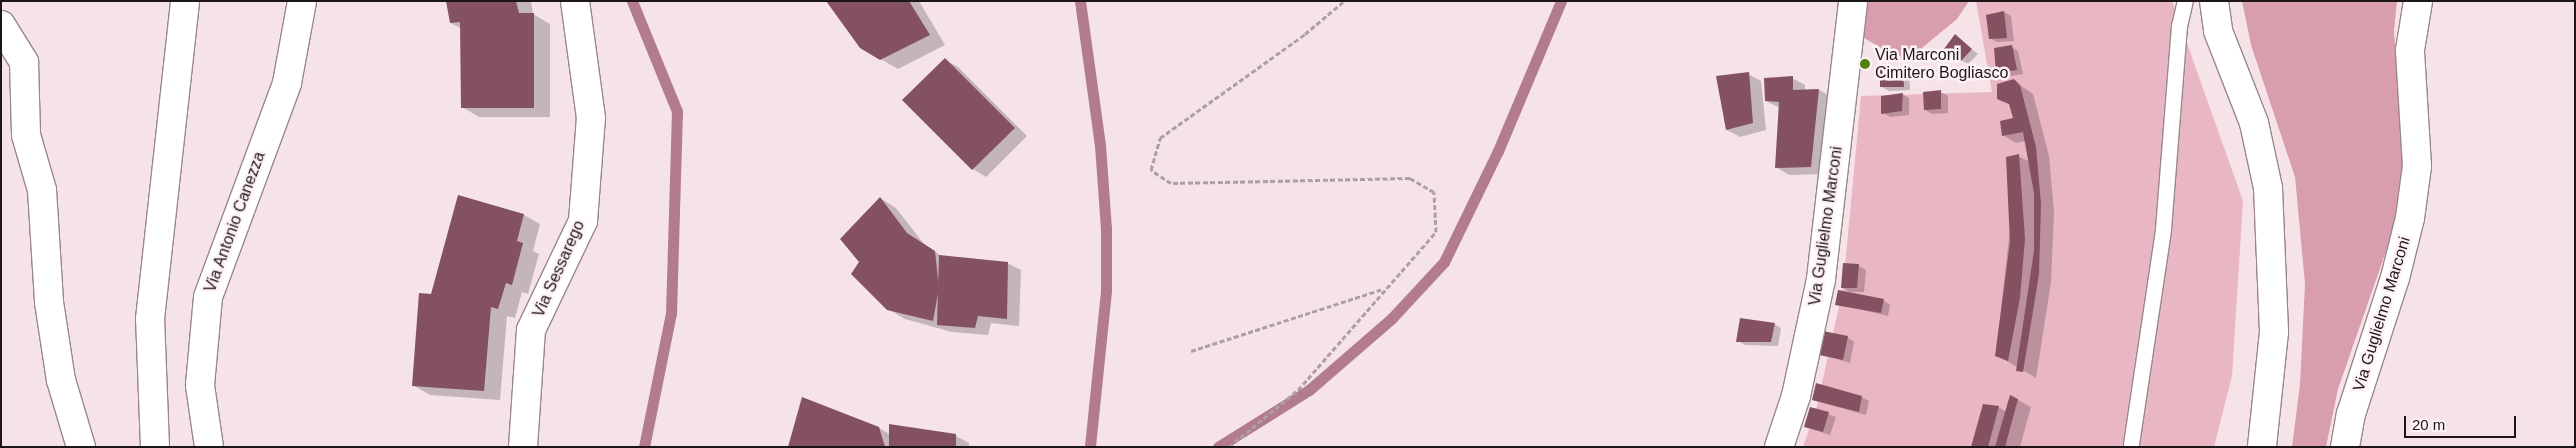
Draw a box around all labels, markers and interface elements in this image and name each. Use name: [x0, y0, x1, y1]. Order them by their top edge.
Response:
place label: Via Marconi Cimitero Bogliasco: [1875, 45, 2008, 83]
marker: Via Marconi Cimitero Bogliasco: [1859, 58, 1871, 70]
street label: Via Guglielmo Marconi: [1805, 145, 1847, 307]
street label: Via Antonio Canezza: [200, 149, 270, 295]
street label: Via Sessarego: [529, 218, 589, 320]
street label: Via Guglielmo Marconi: [2349, 234, 2415, 394]
scale bar: [2406, 406, 2518, 438]
text: 20 m: [2412, 416, 2445, 433]

